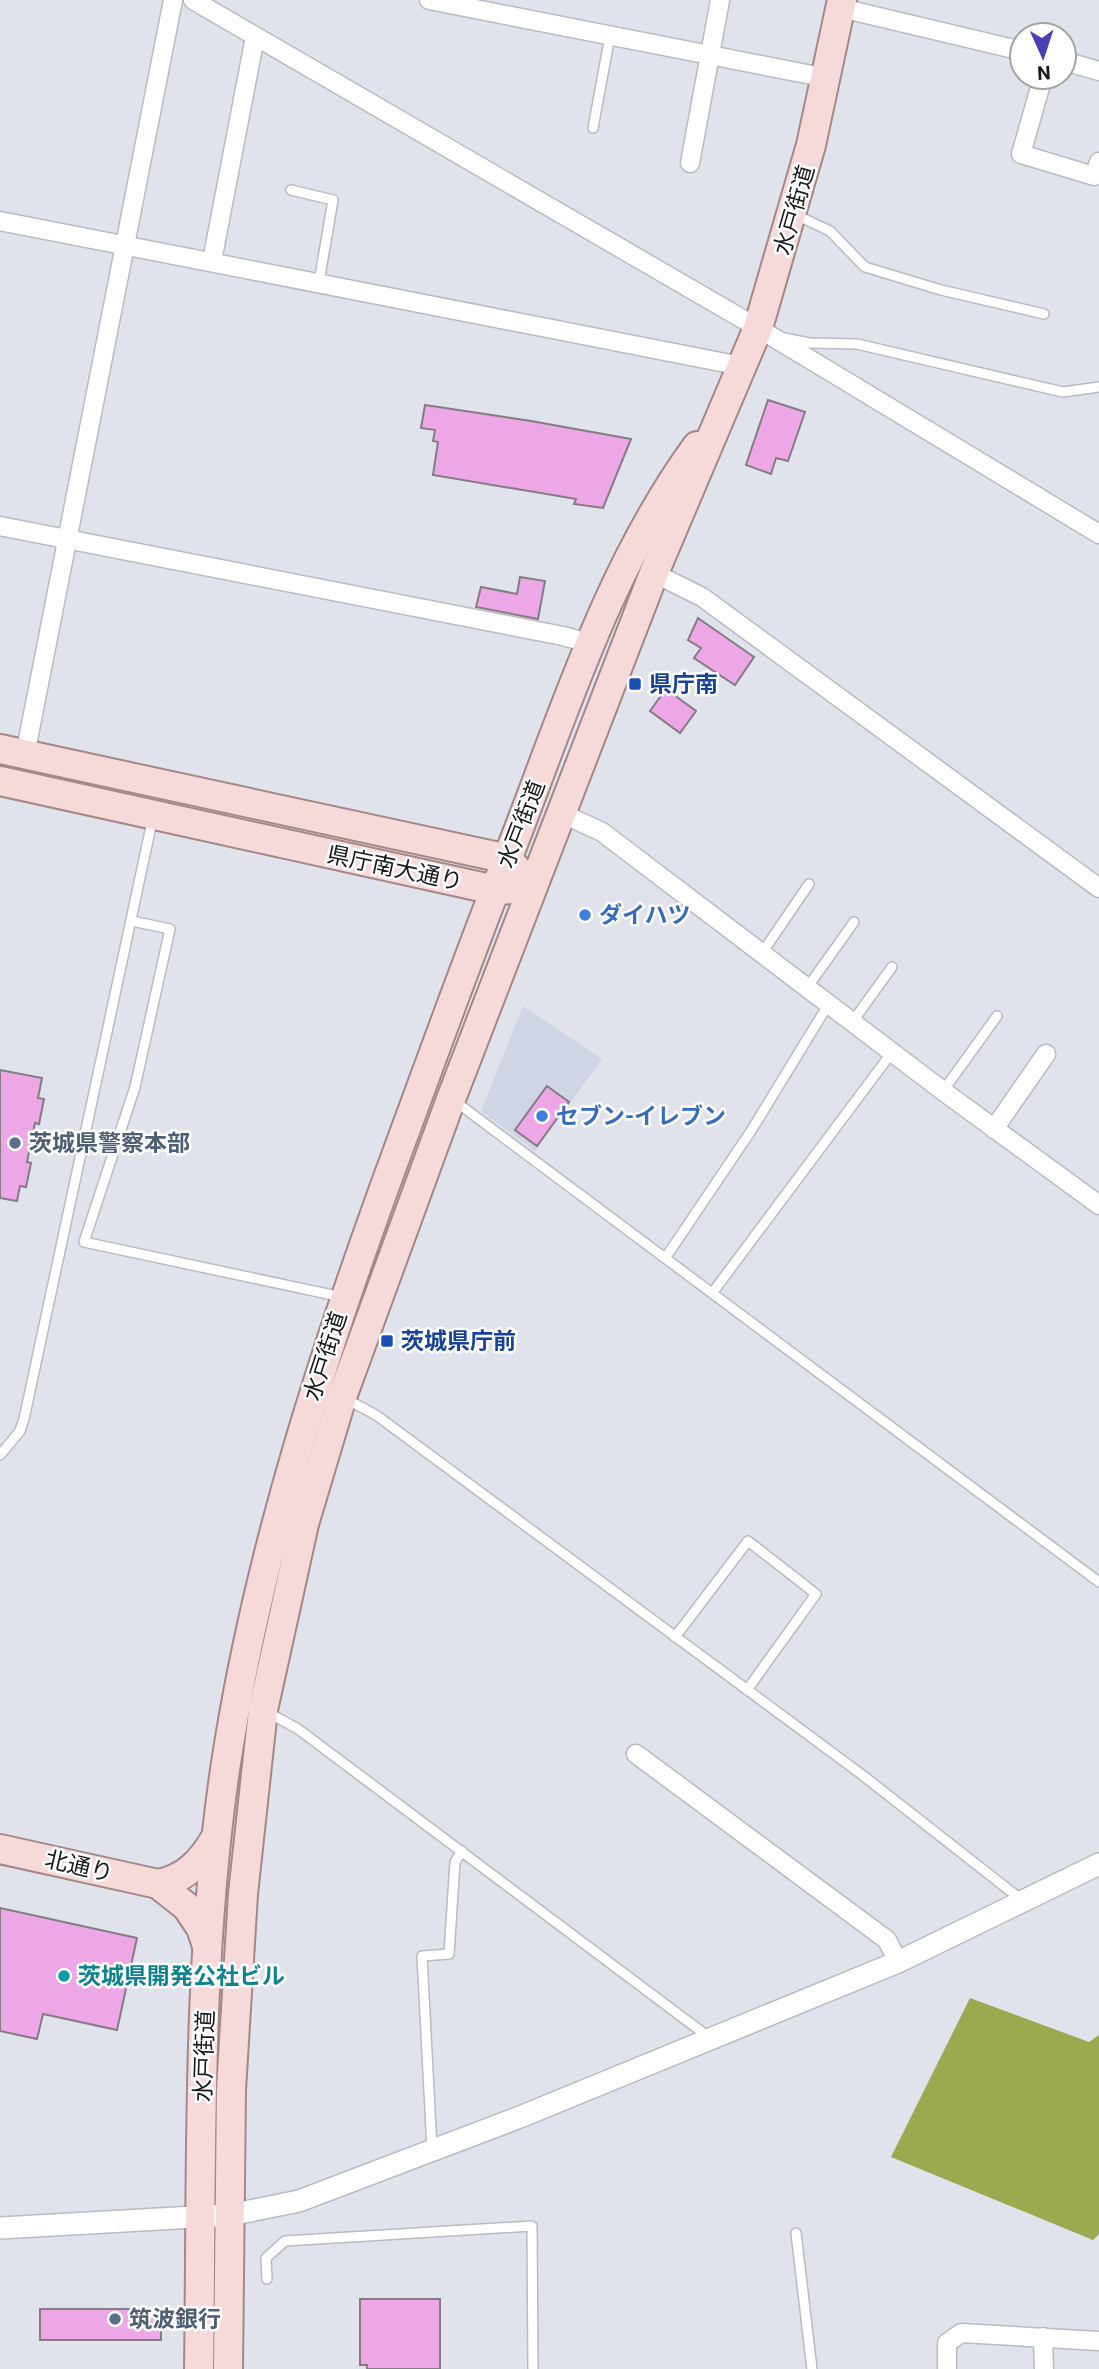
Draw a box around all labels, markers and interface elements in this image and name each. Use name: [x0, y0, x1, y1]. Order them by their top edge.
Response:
north arrow: [1008, 21, 1078, 91]
text: N: [1037, 61, 1051, 84]
street label: 水戸街道: [769, 162, 820, 258]
place label: 県庁南: [649, 671, 718, 698]
marker: 県庁南: [627, 676, 643, 692]
street label: 水戸街道: [492, 776, 551, 872]
street label: 県庁南大通り: [325, 841, 465, 896]
place label: ダイハツ: [599, 902, 691, 929]
marker: ダイハツ: [577, 907, 593, 923]
place label: セブン-イレブン: [556, 1103, 726, 1130]
marker: セブン-イレブン: [534, 1108, 550, 1124]
place label: 茨城県警察本部: [29, 1130, 190, 1157]
marker: 茨城県警察本部: [7, 1135, 23, 1151]
street label: 水戸街道: [298, 1308, 353, 1404]
place label: 茨城県庁前: [401, 1328, 516, 1355]
marker: 茨城県庁前: [379, 1333, 395, 1349]
street label: 北通り: [42, 1846, 116, 1887]
place label: 茨城県開発公社ビル: [78, 1963, 285, 1990]
marker: 茨城県開発公社ビル: [56, 1968, 72, 1984]
street label: 水戸街道: [189, 2010, 220, 2102]
place label: 筑波銀行: [129, 2306, 221, 2333]
marker: 筑波銀行: [107, 2311, 123, 2327]

